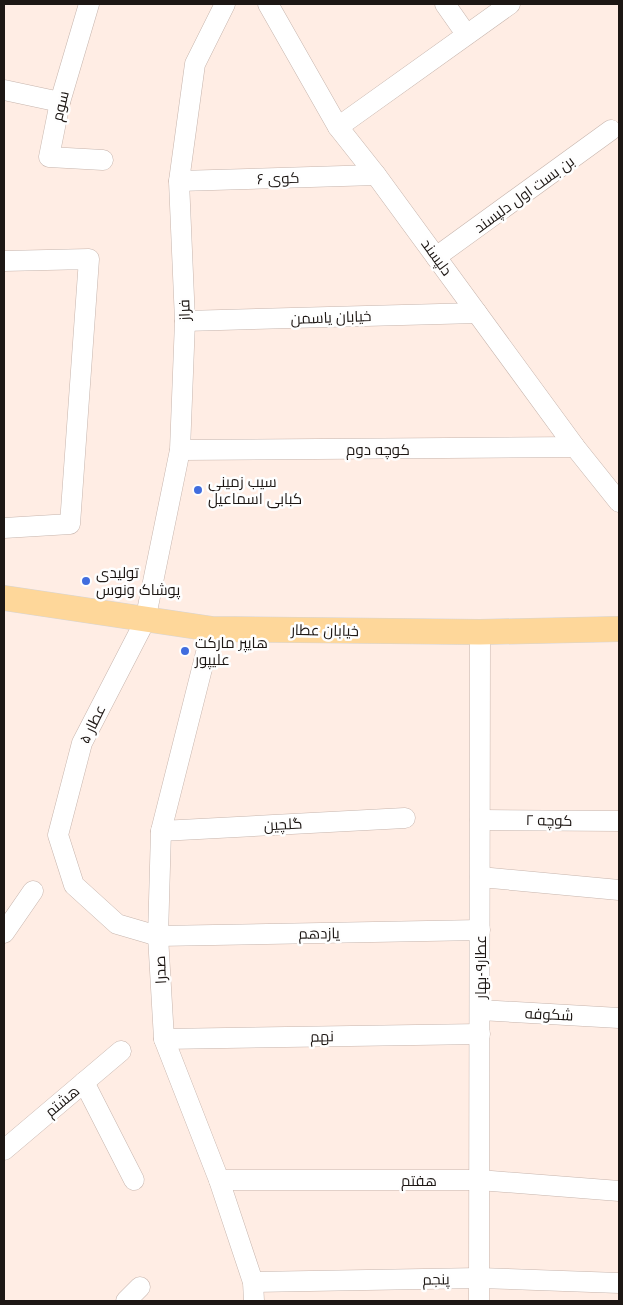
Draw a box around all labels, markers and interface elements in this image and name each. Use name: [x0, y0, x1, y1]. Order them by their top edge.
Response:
street label: سوم: [47, 89, 74, 123]
street label: بن بست اول دلپسند: [470, 151, 578, 237]
street label: کوی ۶: [256, 168, 300, 189]
street label: دلپسند: [416, 235, 457, 280]
street label: فراز: [174, 299, 194, 322]
street label: خیابان یاسمن: [290, 306, 372, 329]
street label: کوچه دوم: [346, 440, 410, 460]
place label: سیب زمینی کبابی اسماعیل: [208, 472, 302, 509]
marker: سیب زمینی کبابی اسماعیل: [192, 484, 204, 496]
place label: تولیدی پوشاک ونوس: [96, 563, 180, 600]
marker: تولیدی پوشاک ونوس: [80, 575, 92, 587]
street label: خیابان عطار: [290, 620, 359, 641]
place label: هایپر مارکت علیپور: [194, 633, 268, 670]
marker: هایپر مارکت علیپور: [179, 645, 191, 657]
street label: عطار ۵: [75, 702, 109, 746]
street label: کوچه ۲: [525, 810, 573, 831]
street label: گلچین: [263, 814, 303, 835]
street label: یازدهم: [298, 923, 340, 944]
street label: عطار۹-بهار: [471, 935, 491, 1000]
street label: صدرا: [150, 955, 170, 985]
street label: شکوفه: [524, 1003, 574, 1025]
street label: نهم: [310, 1026, 334, 1047]
street label: هشتم: [41, 1081, 84, 1122]
street label: هفتم: [401, 1171, 437, 1191]
street label: پنجم: [422, 1269, 450, 1290]

